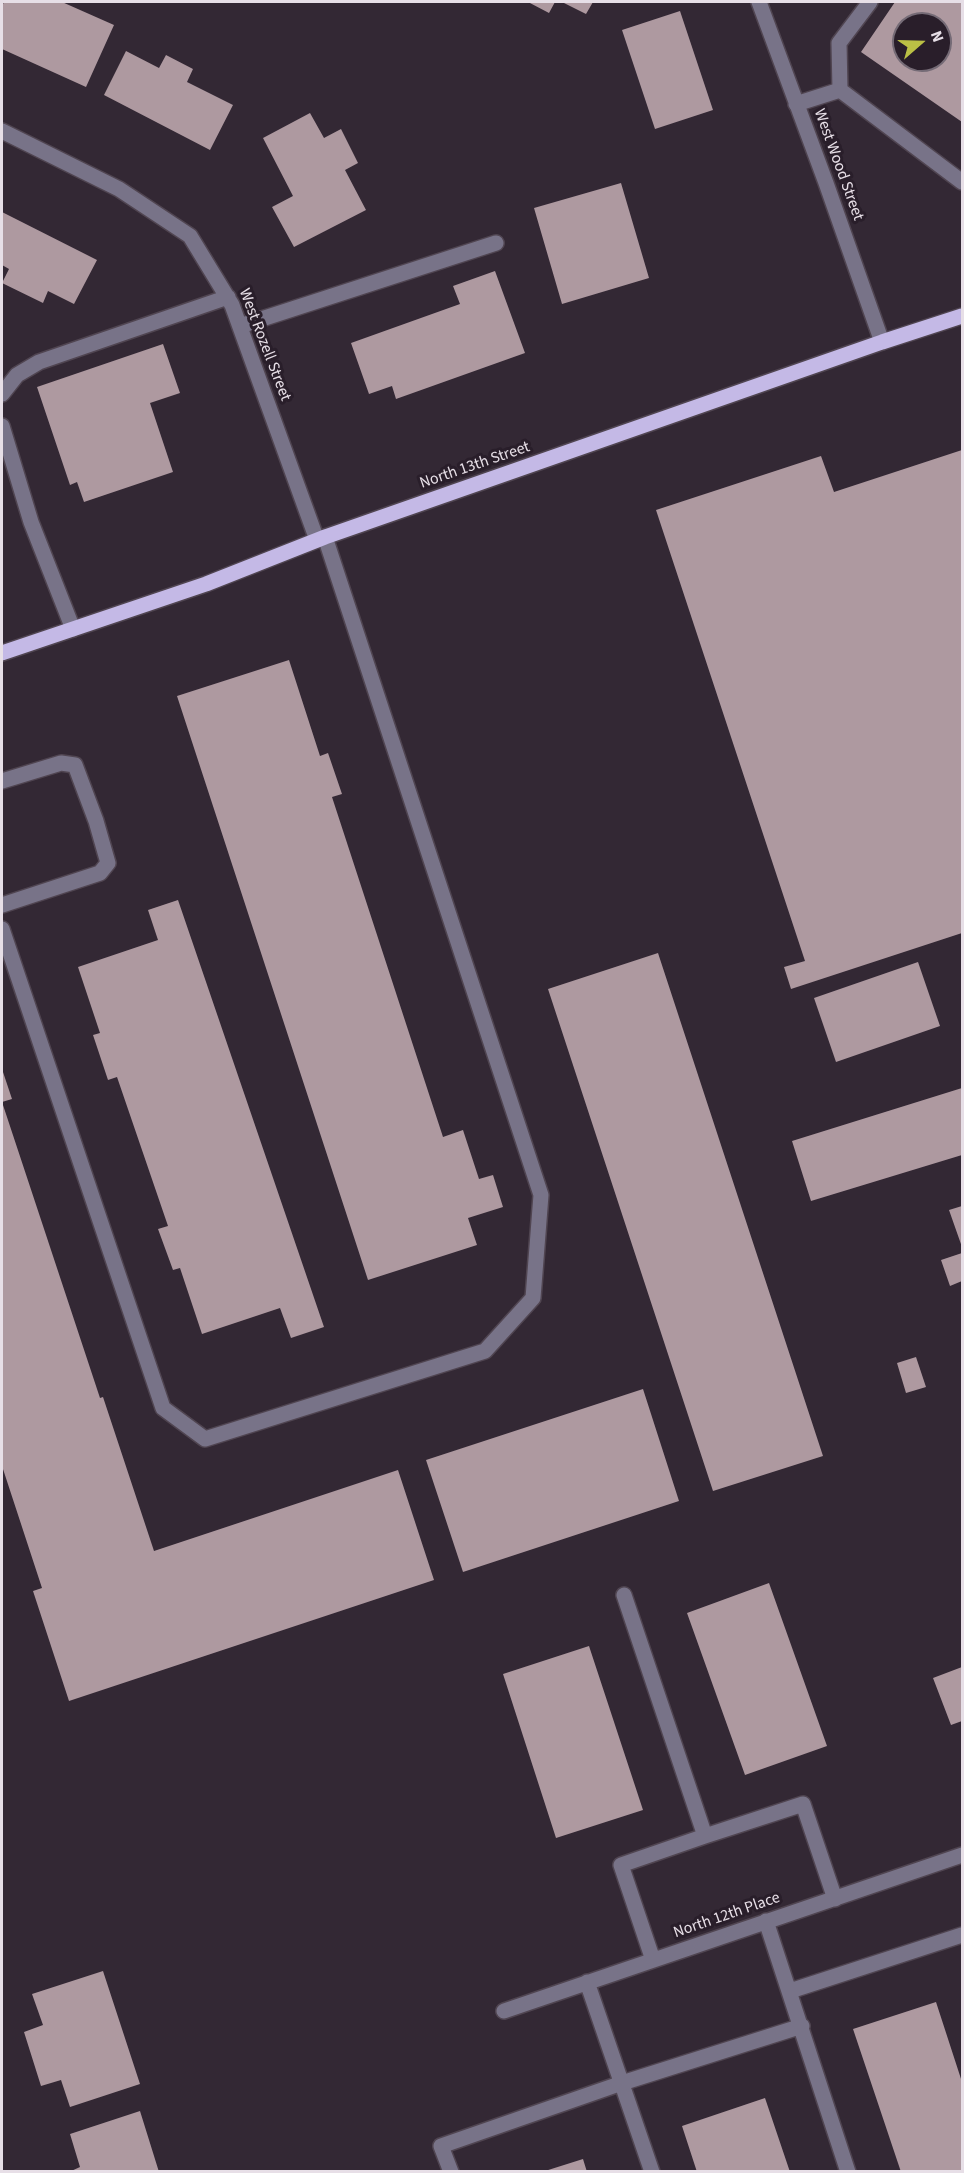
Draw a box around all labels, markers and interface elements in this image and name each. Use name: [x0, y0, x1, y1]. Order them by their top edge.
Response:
north arrow: [892, 12, 952, 72]
text: N: [925, 28, 949, 45]
street label: West Wood Street: [809, 106, 867, 224]
street label: West Rozell Street: [234, 286, 294, 404]
street label: North 13th Street: [417, 438, 533, 494]
street label: North 12th Place: [671, 1889, 783, 1943]

